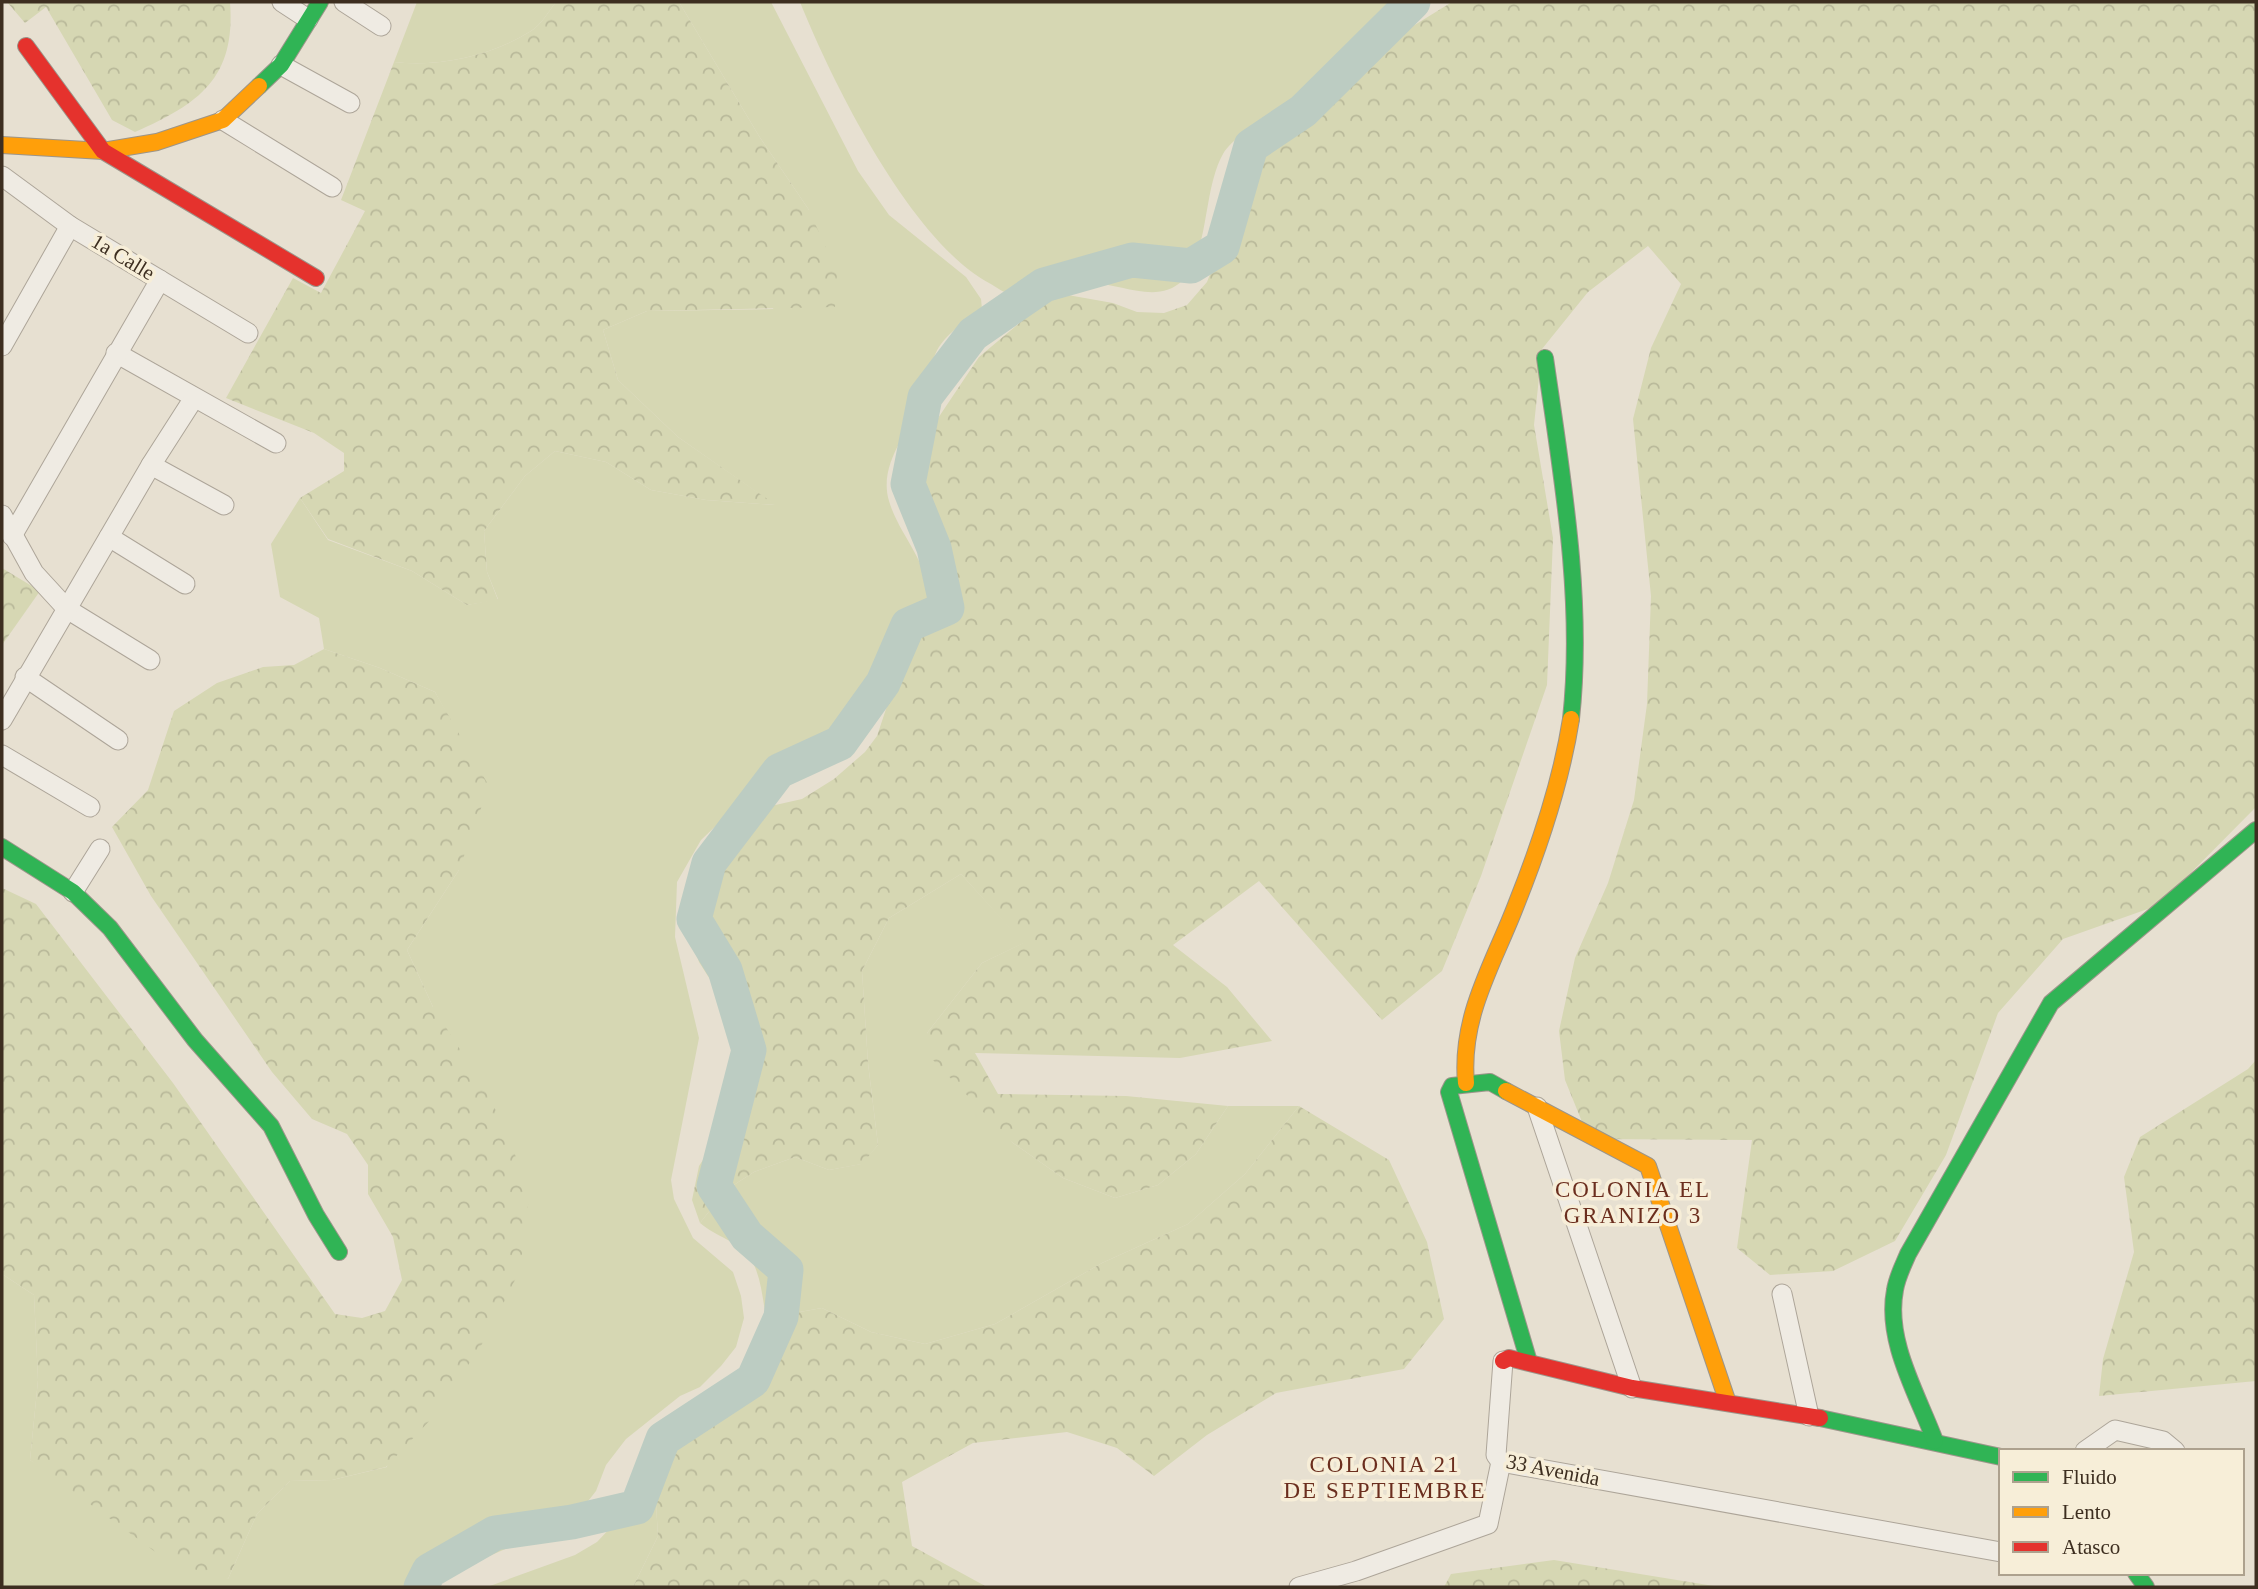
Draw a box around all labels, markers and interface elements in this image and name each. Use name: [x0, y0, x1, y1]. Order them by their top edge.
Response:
street label: 1a Calle: [87, 229, 159, 285]
district label: COLONIA EL GRANIZO 3: [1555, 1177, 1711, 1228]
street label: 33 Avenida: [1504, 1449, 1602, 1491]
legend: [1999, 1449, 2244, 1575]
district label: COLONIA 21 DE SEPTIEMBRE: [1284, 1452, 1486, 1503]
text: Fluido: [2062, 1465, 2117, 1489]
text: Lento: [2062, 1500, 2111, 1524]
text: Atasco: [2062, 1535, 2120, 1559]

